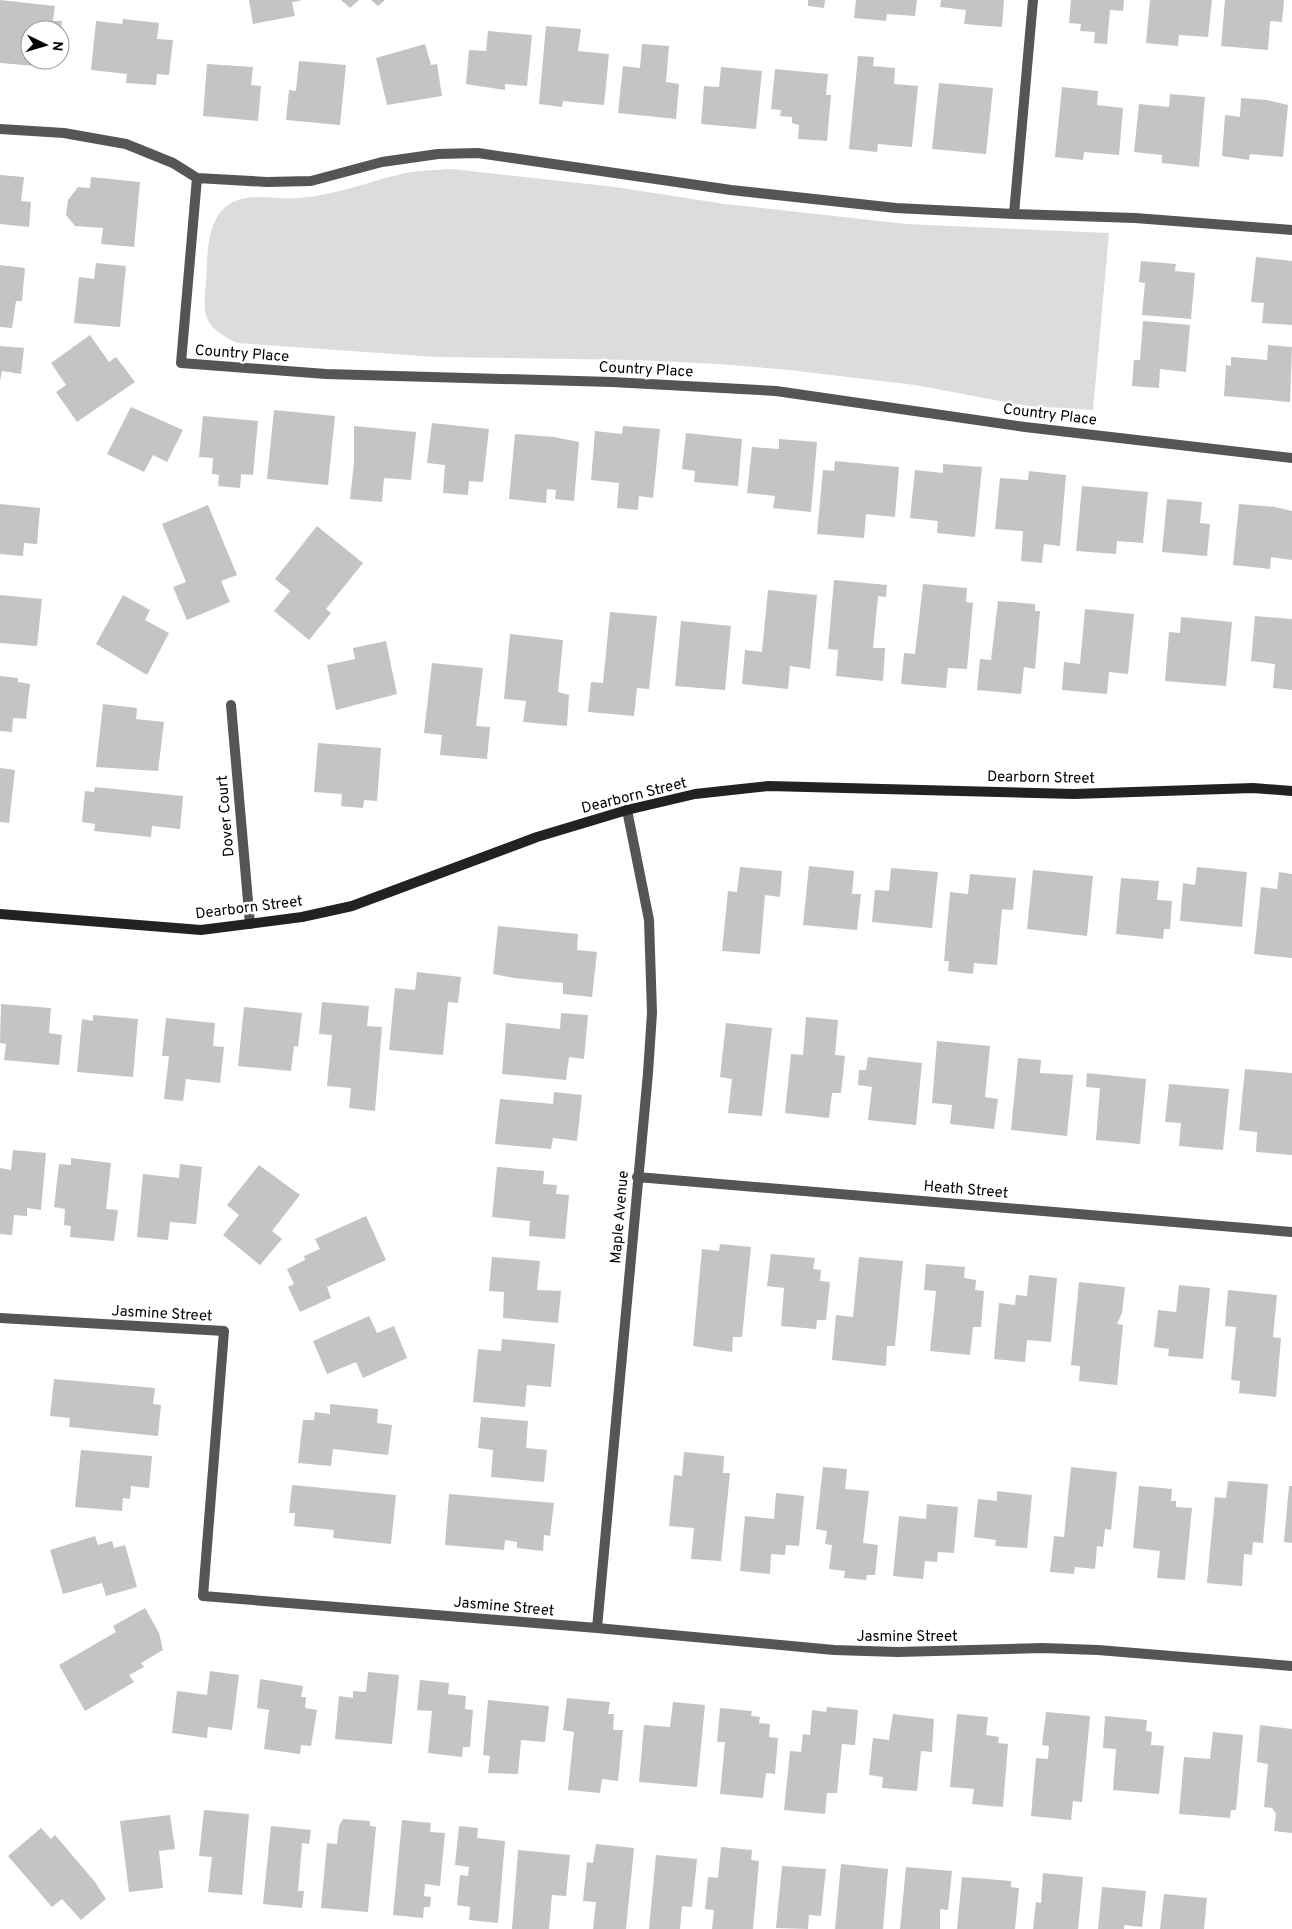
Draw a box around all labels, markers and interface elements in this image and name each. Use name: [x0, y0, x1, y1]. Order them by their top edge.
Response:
north arrow: [20, 20, 70, 70]
text: N: [48, 40, 65, 52]
street label: Country Place: [194, 342, 290, 367]
street label: Country Place: [598, 359, 694, 382]
street label: Country Place: [1002, 400, 1098, 431]
street label: Dearborn Street: [987, 768, 1095, 789]
street label: Dover Court: [213, 774, 240, 858]
street label: Dearborn Street: [580, 774, 689, 819]
street label: Dearborn Street: [194, 892, 304, 924]
street label: Maple Avenue: [607, 1170, 634, 1264]
street label: Heath Street: [923, 1177, 1009, 1204]
street label: Jasmine Street: [111, 1302, 213, 1327]
street label: Jasmine Street: [453, 1594, 555, 1621]
street label: Jasmine Street: [856, 1628, 958, 1647]

